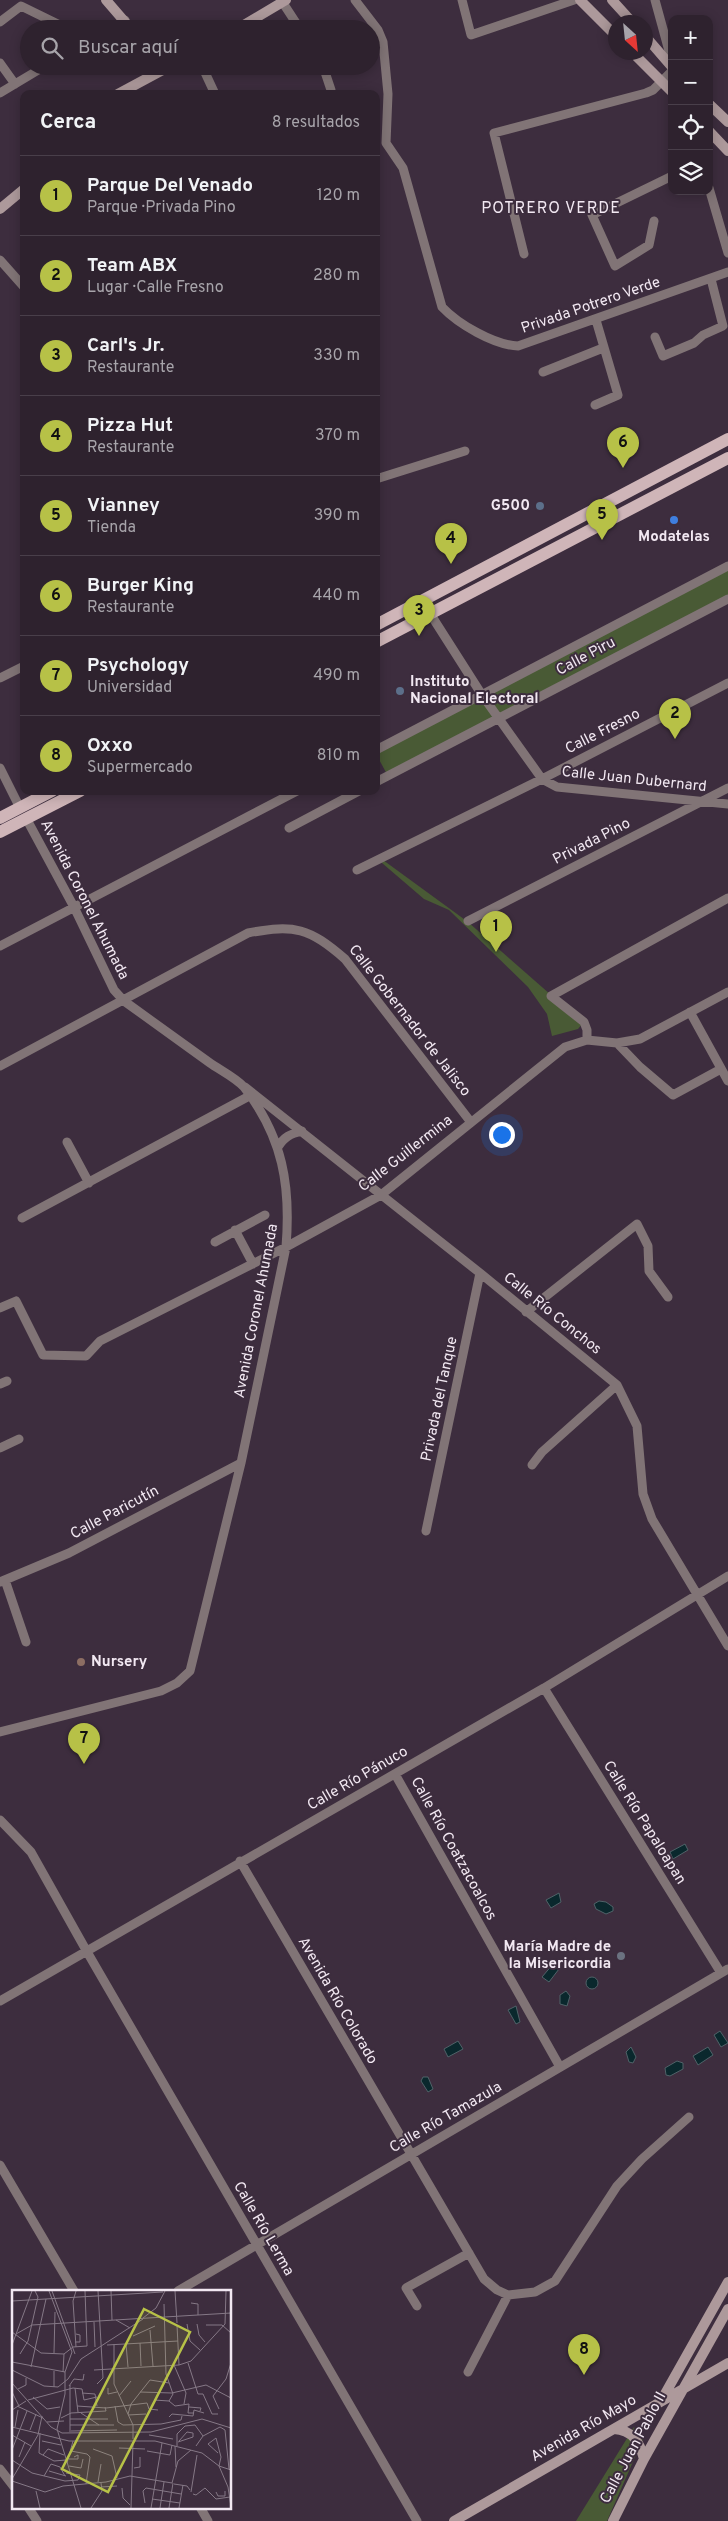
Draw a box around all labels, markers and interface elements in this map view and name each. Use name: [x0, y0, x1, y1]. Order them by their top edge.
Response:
north arrow: [608, 15, 653, 60]
map controls: [668, 15, 713, 195]
button: +: [668, 15, 713, 60]
search box: [20, 20, 380, 75]
icon: search: [38, 34, 66, 62]
text: Buscar aquí: [78, 36, 178, 60]
button: −: [668, 60, 713, 105]
button: locate: [668, 105, 713, 150]
text: Cerca: [40, 109, 96, 136]
text: 8 resultados: [272, 113, 360, 133]
button: layers: [668, 150, 713, 195]
text: Parque Del Venado: [87, 174, 253, 198]
text: 1: [53, 186, 59, 206]
text: 120 m: [317, 186, 360, 206]
text: Parque · Privada Pino: [87, 198, 236, 218]
district label: POTRERO VERDE: [481, 199, 621, 219]
text: Team ABX: [87, 254, 177, 278]
text: 2: [51, 266, 61, 286]
text: 280 m: [313, 266, 360, 286]
street label: Privada Potrero Verde: [519, 273, 663, 339]
text: Lugar · Calle Fresno: [87, 278, 224, 298]
text: Carl's Jr.: [87, 334, 165, 358]
text: 3: [51, 346, 61, 366]
text: 330 m: [313, 346, 360, 366]
text: Restaurante: [87, 358, 174, 378]
text: Pizza Hut: [87, 414, 173, 438]
text: 4: [51, 426, 61, 446]
text: 370 m: [315, 426, 360, 446]
pin: 6: [607, 427, 639, 468]
text: Restaurante: [87, 438, 174, 458]
text: Vianney: [87, 494, 160, 518]
place label: G500: [491, 497, 530, 516]
pin: 5: [586, 499, 618, 540]
marker: G500: [534, 500, 546, 512]
text: 5: [51, 506, 61, 526]
text: 390 m: [314, 506, 360, 526]
marker: Modatelas: [668, 514, 680, 526]
text: Tienda: [87, 518, 136, 538]
pin: 4: [435, 523, 467, 564]
place label: Modatelas: [638, 528, 710, 547]
text: Burger King: [87, 574, 194, 598]
text: 6: [51, 586, 61, 606]
text: 440 m: [313, 586, 360, 606]
pin: 3: [403, 595, 435, 636]
text: Restaurante: [87, 598, 174, 618]
street label: Calle Piru: [553, 633, 619, 681]
text: Psychology: [87, 654, 189, 678]
text: 7: [52, 666, 60, 686]
text: 490 m: [313, 666, 360, 686]
place label: Instituto Nacional Electoral: [410, 673, 539, 709]
text: Universidad: [87, 678, 172, 698]
marker: Instituto Nacional Electoral: [394, 685, 406, 697]
pin: 2: [659, 698, 691, 739]
street label: Calle Fresno: [562, 705, 644, 759]
text: Oxxo: [87, 734, 133, 758]
text: 8: [51, 746, 61, 766]
text: 810 m: [317, 746, 360, 766]
text: Supermercado: [87, 758, 193, 778]
street label: Calle Juan Dubernard: [561, 763, 707, 797]
street label: Privada Pino: [550, 814, 634, 870]
street label: Avenida Coronel Ahumada: [35, 817, 133, 983]
pin: 1: [480, 911, 512, 952]
street label: Calle Gobernador de Jalisco: [344, 941, 474, 1101]
street label: Calle Guillermina: [355, 1111, 457, 1197]
your location: [489, 1122, 515, 1148]
street label: Avenida Coronel Ahumada: [231, 1222, 283, 1400]
street label: Calle Río Conchos: [499, 1269, 605, 1359]
street label: Privada del Tanque: [417, 1335, 463, 1463]
street label: Calle Paricutín: [67, 1482, 163, 1544]
place label: Nursery: [91, 1653, 148, 1672]
marker: Nursery: [75, 1656, 87, 1668]
pin: 7: [68, 1723, 100, 1764]
street label: Calle Río Pánuco: [304, 1743, 412, 1815]
street label: Calle Río Papaloapan: [598, 1758, 690, 1888]
street label: Calle Río Coatzacoalcos: [406, 1774, 500, 1924]
street label: Avenida Río Colorado: [293, 1934, 381, 2068]
place label: María Madre de la Misericordia: [504, 1938, 611, 1974]
marker: María Madre de la Misericordia: [615, 1950, 627, 1962]
street label: Calle Río Tamazula: [386, 2078, 506, 2158]
street label: Calle Río Lerma: [228, 2178, 298, 2280]
inset map: [12, 2290, 231, 2508]
pin: 8: [568, 2334, 600, 2375]
street label: Calle Juan Pablo II: [597, 2389, 671, 2507]
street label: Avenida Río Mayo: [528, 2391, 640, 2467]

